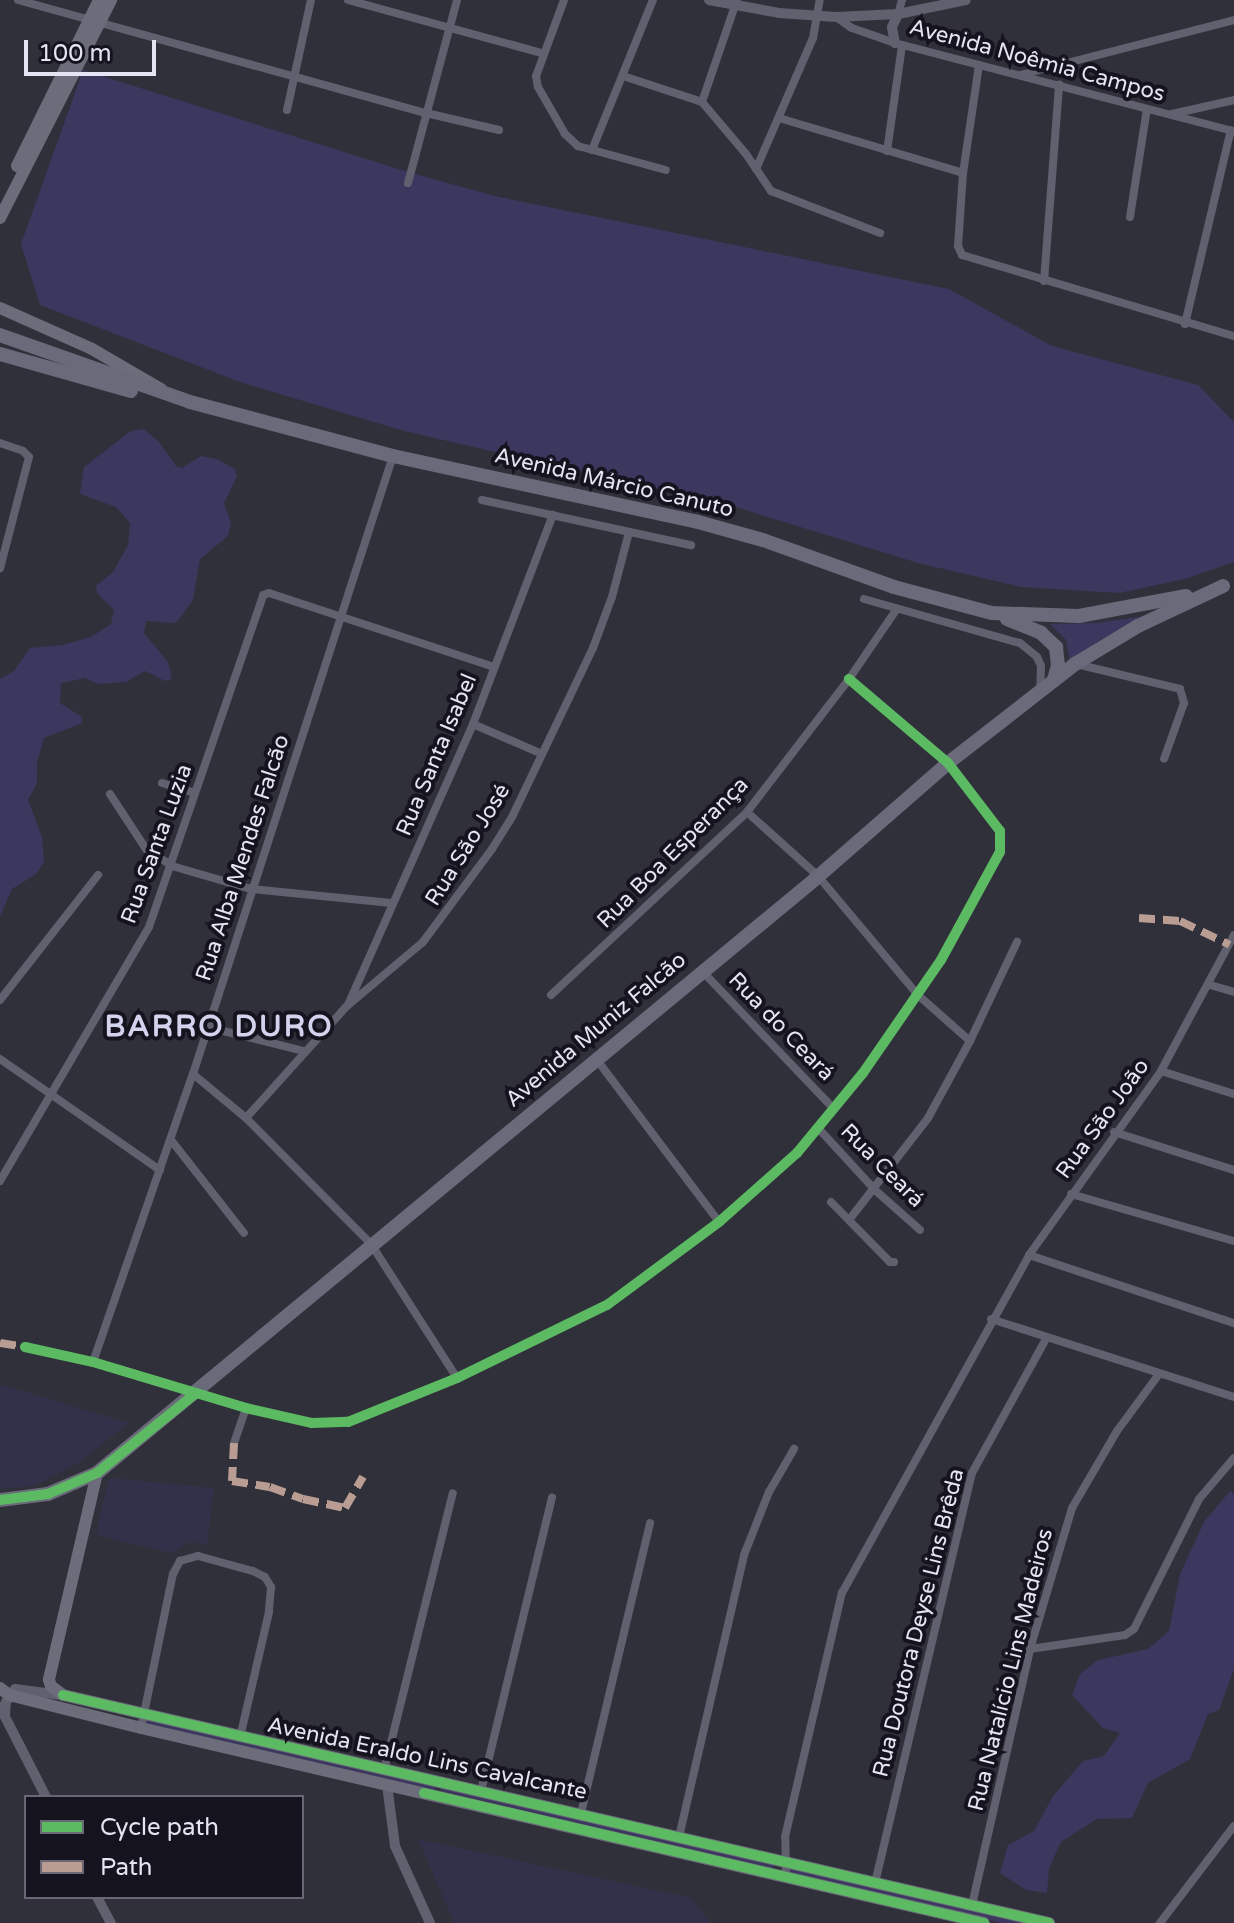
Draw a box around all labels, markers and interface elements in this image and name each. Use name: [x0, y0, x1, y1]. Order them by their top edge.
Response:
street label: Avenida Noêmia Campos: [907, 14, 1167, 108]
scale bar: [28, 24, 160, 74]
text: 100 m: [38, 39, 112, 68]
street label: Avenida Márcio Canuto: [492, 443, 736, 523]
street label: Rua Santa Isabel: [391, 670, 483, 840]
street label: Rua Alba Mendes Falcão: [191, 732, 295, 984]
street label: Rua Santa Luzia: [116, 761, 198, 927]
street label: Rua Boa Esperança: [592, 772, 754, 934]
street label: Rua São José: [420, 779, 516, 911]
street label: Avenida Muniz Falcão: [500, 947, 692, 1113]
street label: Rua do Ceará: [723, 967, 839, 1087]
district label: BARRO DURO: [104, 1009, 334, 1045]
street label: Rua São João: [1051, 1054, 1155, 1184]
street label: Rua Ceará: [835, 1119, 929, 1213]
street label: Rua Doutora Deyse Lins Brêda: [868, 1466, 970, 1780]
street label: Rua Natalício Lins Madeiros: [963, 1526, 1059, 1814]
street label: Avenida Eraldo Lins Cavalcante: [265, 1712, 589, 1806]
legend: [24, 1795, 304, 1899]
text: Cycle path: [100, 1813, 219, 1842]
text: Path: [100, 1853, 153, 1882]

